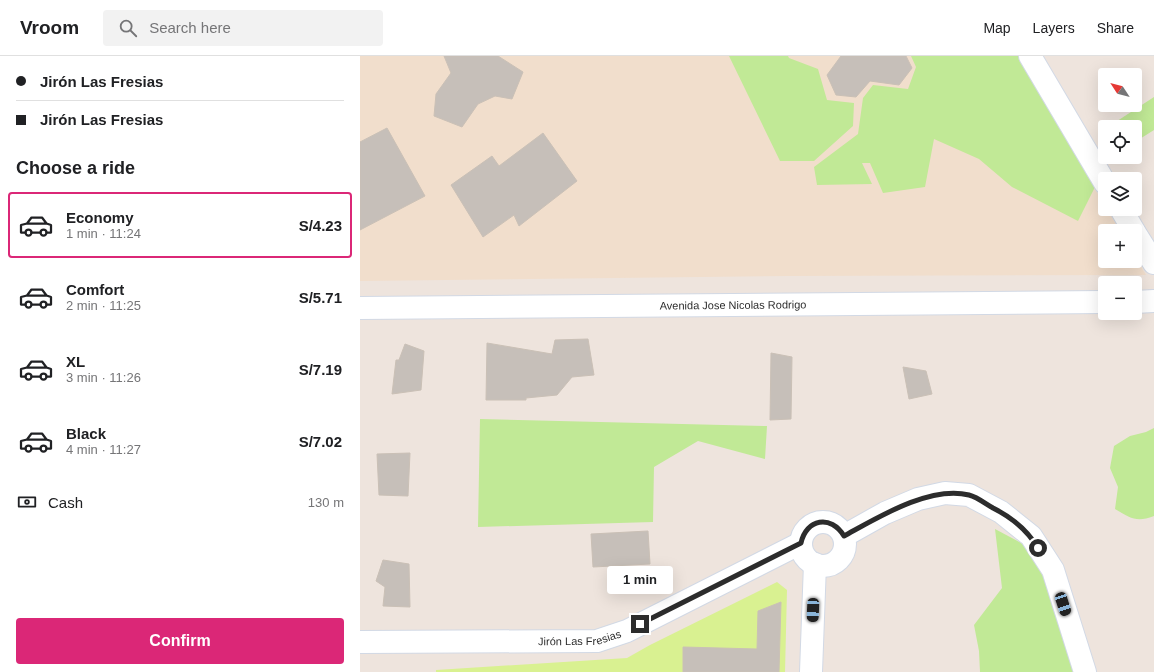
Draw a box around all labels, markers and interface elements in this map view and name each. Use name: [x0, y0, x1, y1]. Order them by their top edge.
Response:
search box: [103, 10, 383, 46]
text: Vroom: [20, 17, 79, 38]
icon: search: [117, 17, 139, 39]
text: Search here: [149, 19, 231, 36]
text: Map: [983, 20, 1011, 36]
text: Layers: [1033, 20, 1075, 36]
text: Share: [1097, 20, 1134, 36]
north arrow: [1098, 68, 1142, 112]
map controls: [1098, 68, 1142, 320]
text: Jirón Las Fresias: [40, 73, 163, 90]
text: Jirón Las Fresias: [40, 111, 163, 128]
button: locate: [1098, 120, 1142, 164]
text: Choose a ride: [16, 158, 135, 178]
button: layers: [1098, 172, 1142, 216]
icon: car: [18, 207, 54, 243]
text: Economy: [66, 209, 134, 226]
text: S/4.23: [299, 217, 342, 234]
button: +: [1098, 224, 1142, 268]
text: 1 min · 11:24: [66, 226, 141, 241]
button: −: [1098, 276, 1142, 320]
icon: car: [18, 279, 54, 315]
text: Comfort: [66, 281, 124, 298]
text: S/5.71: [299, 289, 342, 306]
text: 2 min · 11:25: [66, 298, 141, 313]
street label: Avenida Jose Nicolas Rodrigo: [660, 298, 806, 312]
icon: car: [18, 351, 54, 387]
text: XL: [66, 353, 85, 370]
text: S/7.19: [299, 361, 342, 378]
text: 3 min · 11:26: [66, 370, 141, 385]
icon: car: [18, 423, 54, 459]
text: Black: [66, 425, 106, 442]
text: S/7.02: [299, 433, 342, 450]
text: 4 min · 11:27: [66, 442, 141, 457]
icon: cash: [16, 491, 38, 513]
text: Cash: [48, 494, 83, 511]
text: 130 m: [308, 495, 344, 510]
route start: [1029, 539, 1047, 557]
callout: 1 min: [607, 566, 673, 594]
text: 1 min: [623, 572, 657, 587]
car: [1054, 591, 1072, 617]
car: [807, 598, 819, 622]
route end: [631, 615, 649, 633]
button: Confirm: [16, 618, 344, 664]
street label: Jirón Las Fresias: [538, 627, 623, 647]

